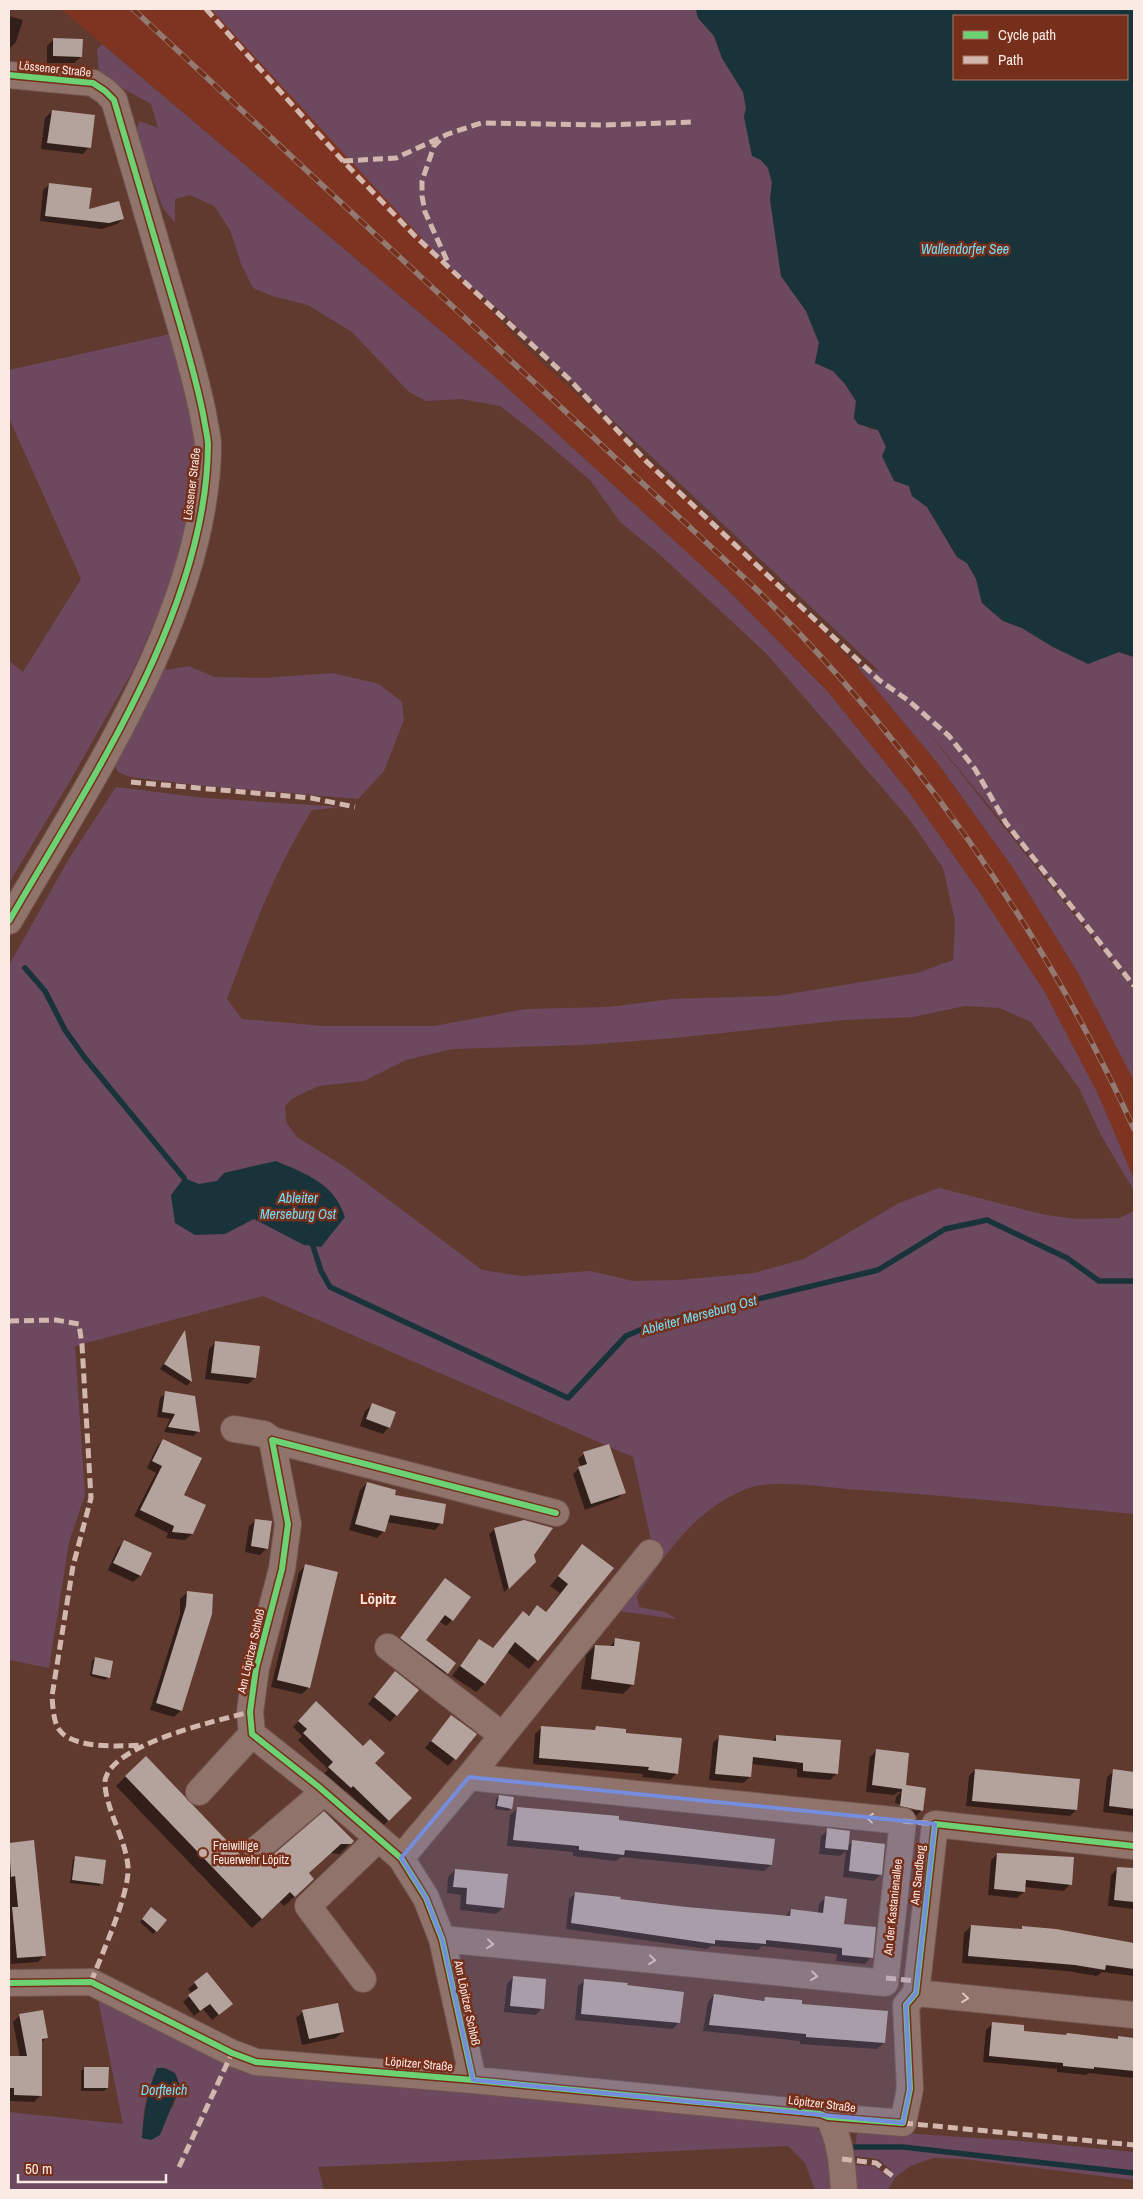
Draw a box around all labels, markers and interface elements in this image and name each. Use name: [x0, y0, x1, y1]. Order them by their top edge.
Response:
legend: [953, 15, 1128, 80]
text: Cycle path: [998, 24, 1056, 45]
text: Path: [998, 49, 1023, 70]
street label: Lössener Straße: [18, 57, 92, 81]
water label: Wallendorfer See: [921, 240, 1009, 258]
street label: Lössener Straße: [180, 447, 204, 521]
water label: Ableiter Merseburg Ost: [260, 1189, 337, 1223]
water label: Ableiter Merseburg Ost: [638, 1291, 759, 1339]
district label: Löpitz: [360, 1588, 396, 1609]
street label: Am Löpitzer Schloß: [233, 1607, 269, 1696]
one-way arrow: [866, 1813, 874, 1824]
place label: Freiwillige Feuerwehr Löpitz: [213, 1838, 289, 1868]
street label: Am Sandberg: [907, 1844, 929, 1907]
marker: Freiwillige Feuerwehr Löpitz: [197, 1847, 209, 1859]
street label: An der Kastanienallee: [880, 1858, 906, 1957]
one-way arrow: [487, 1938, 495, 1949]
one-way arrow: [648, 1954, 656, 1965]
street label: Am Löpitzer Schloß: [450, 1958, 484, 2047]
one-way arrow: [810, 1970, 818, 1981]
one-way arrow: [961, 1992, 969, 2003]
street label: Löpitzer Straße: [385, 2053, 453, 2075]
water label: Dorfteich: [141, 2081, 187, 2099]
street label: Löpitzer Straße: [787, 2092, 857, 2116]
scale bar: [18, 2152, 165, 2184]
text: 50 m: [25, 2158, 52, 2179]

